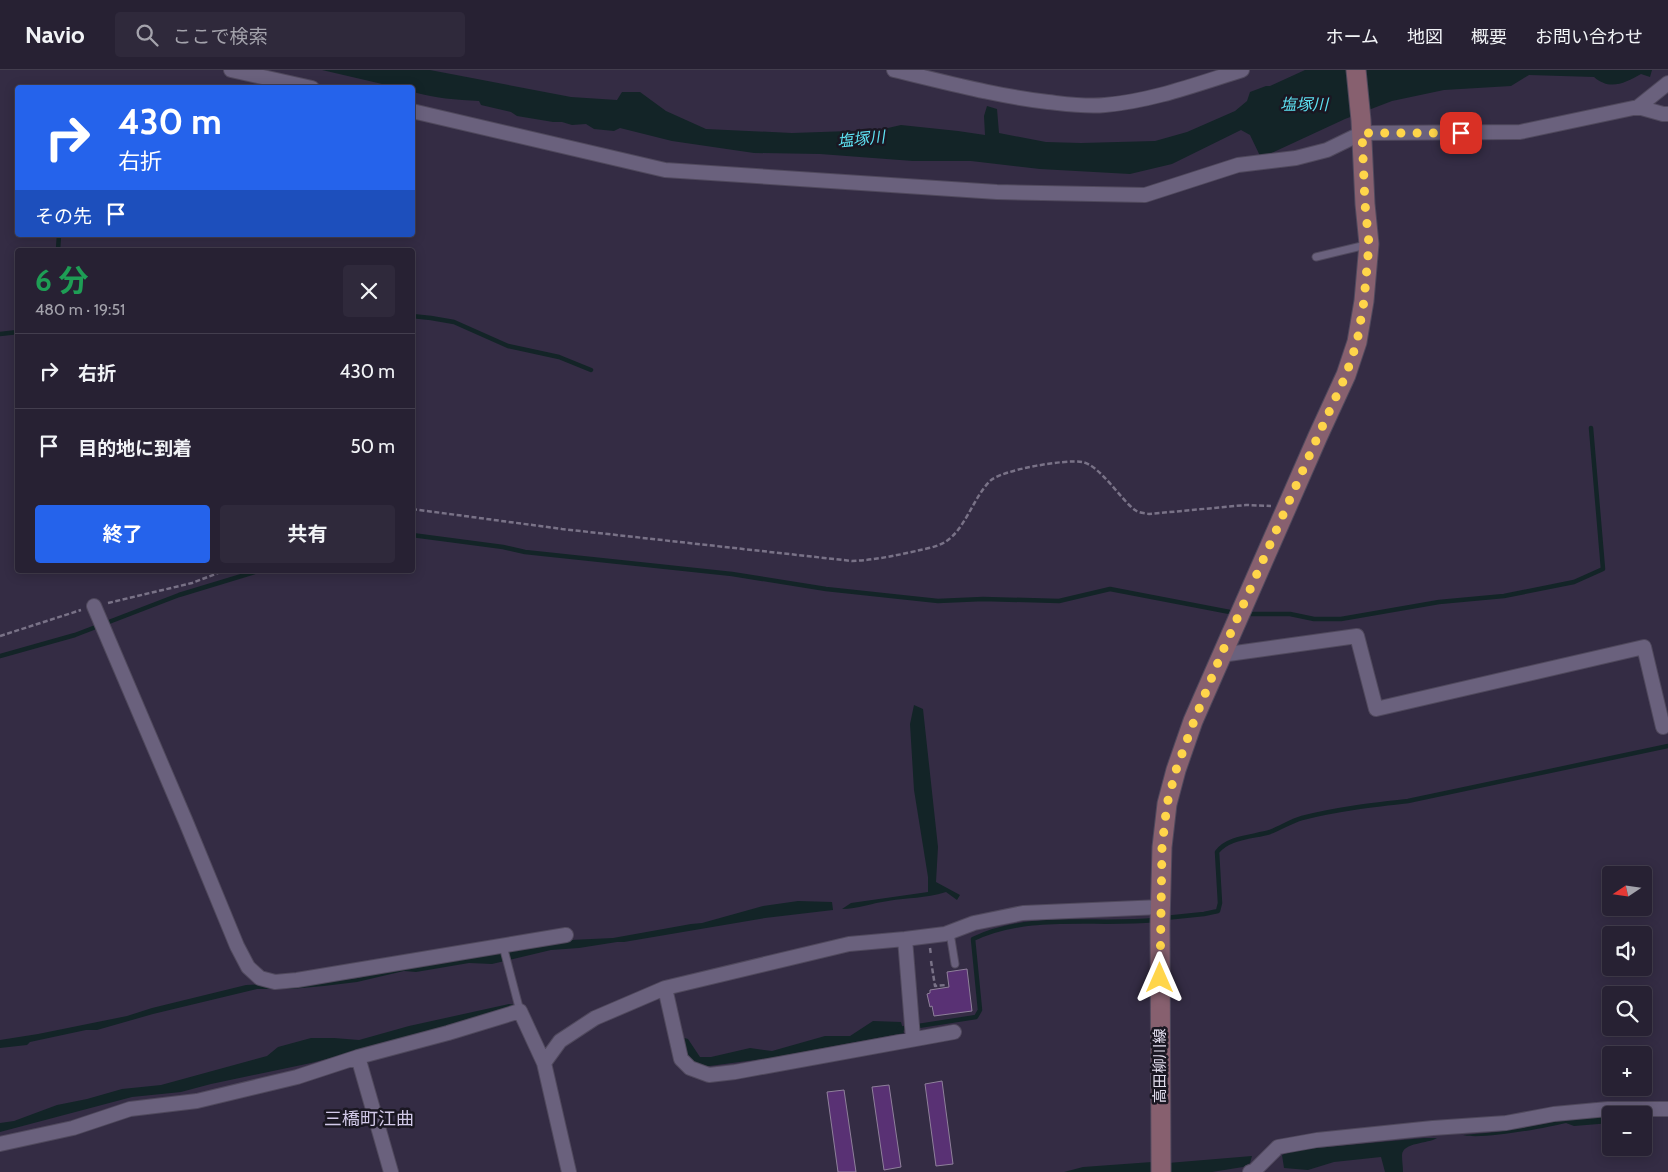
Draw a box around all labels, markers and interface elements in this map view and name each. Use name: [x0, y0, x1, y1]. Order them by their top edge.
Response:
search box: [115, 12, 465, 57]
text: Navio: [25, 20, 85, 49]
icon: search: [133, 21, 161, 49]
text: ここで検索: [173, 25, 268, 48]
text: ホーム: [1326, 26, 1379, 48]
text: 地図: [1407, 26, 1443, 48]
text: 概要: [1471, 26, 1507, 48]
text: お問い合わせ: [1535, 26, 1643, 48]
water label: 塩塚川: [1280, 95, 1330, 114]
text: 430 m: [118, 100, 222, 143]
icon: right: [35, 105, 100, 170]
pin: [1440, 112, 1482, 154]
icon: arrive: [1447, 119, 1475, 147]
water label: 塩塚川: [836, 127, 888, 151]
text: 右折: [118, 148, 162, 175]
icon: arrive: [102, 200, 130, 228]
text: その先: [35, 205, 92, 228]
text: 6 分: [35, 262, 89, 299]
button: close: [343, 265, 395, 317]
text: 480 m · 19:51: [35, 300, 125, 319]
icon: right: [35, 357, 63, 385]
text: 430 m: [340, 360, 395, 383]
text: 右折: [78, 362, 116, 385]
icon: arrive: [35, 432, 63, 460]
text: 50 m: [351, 435, 395, 458]
text: 目的地に到着: [78, 437, 192, 460]
button: 終了: [35, 505, 210, 563]
button: 共有: [220, 505, 395, 563]
north arrow: [1602, 866, 1652, 916]
map controls: [1602, 866, 1652, 1156]
button: sound: [1602, 926, 1652, 976]
position arrow: [1133, 951, 1185, 1003]
button: search: [1602, 986, 1652, 1036]
street label: 高田柳川線: [1151, 1028, 1169, 1104]
button: +: [1602, 1046, 1652, 1096]
button: −: [1602, 1106, 1652, 1156]
district label: 三橋町江曲: [324, 1108, 414, 1130]

